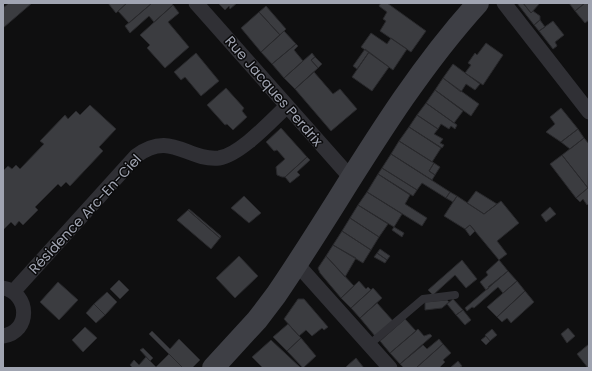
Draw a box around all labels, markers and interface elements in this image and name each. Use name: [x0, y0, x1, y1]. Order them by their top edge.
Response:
street label: Rue Jacques Perdrix: [220, 32, 328, 151]
street label: Résidence Arc-En-Ciel: [24, 150, 146, 278]

